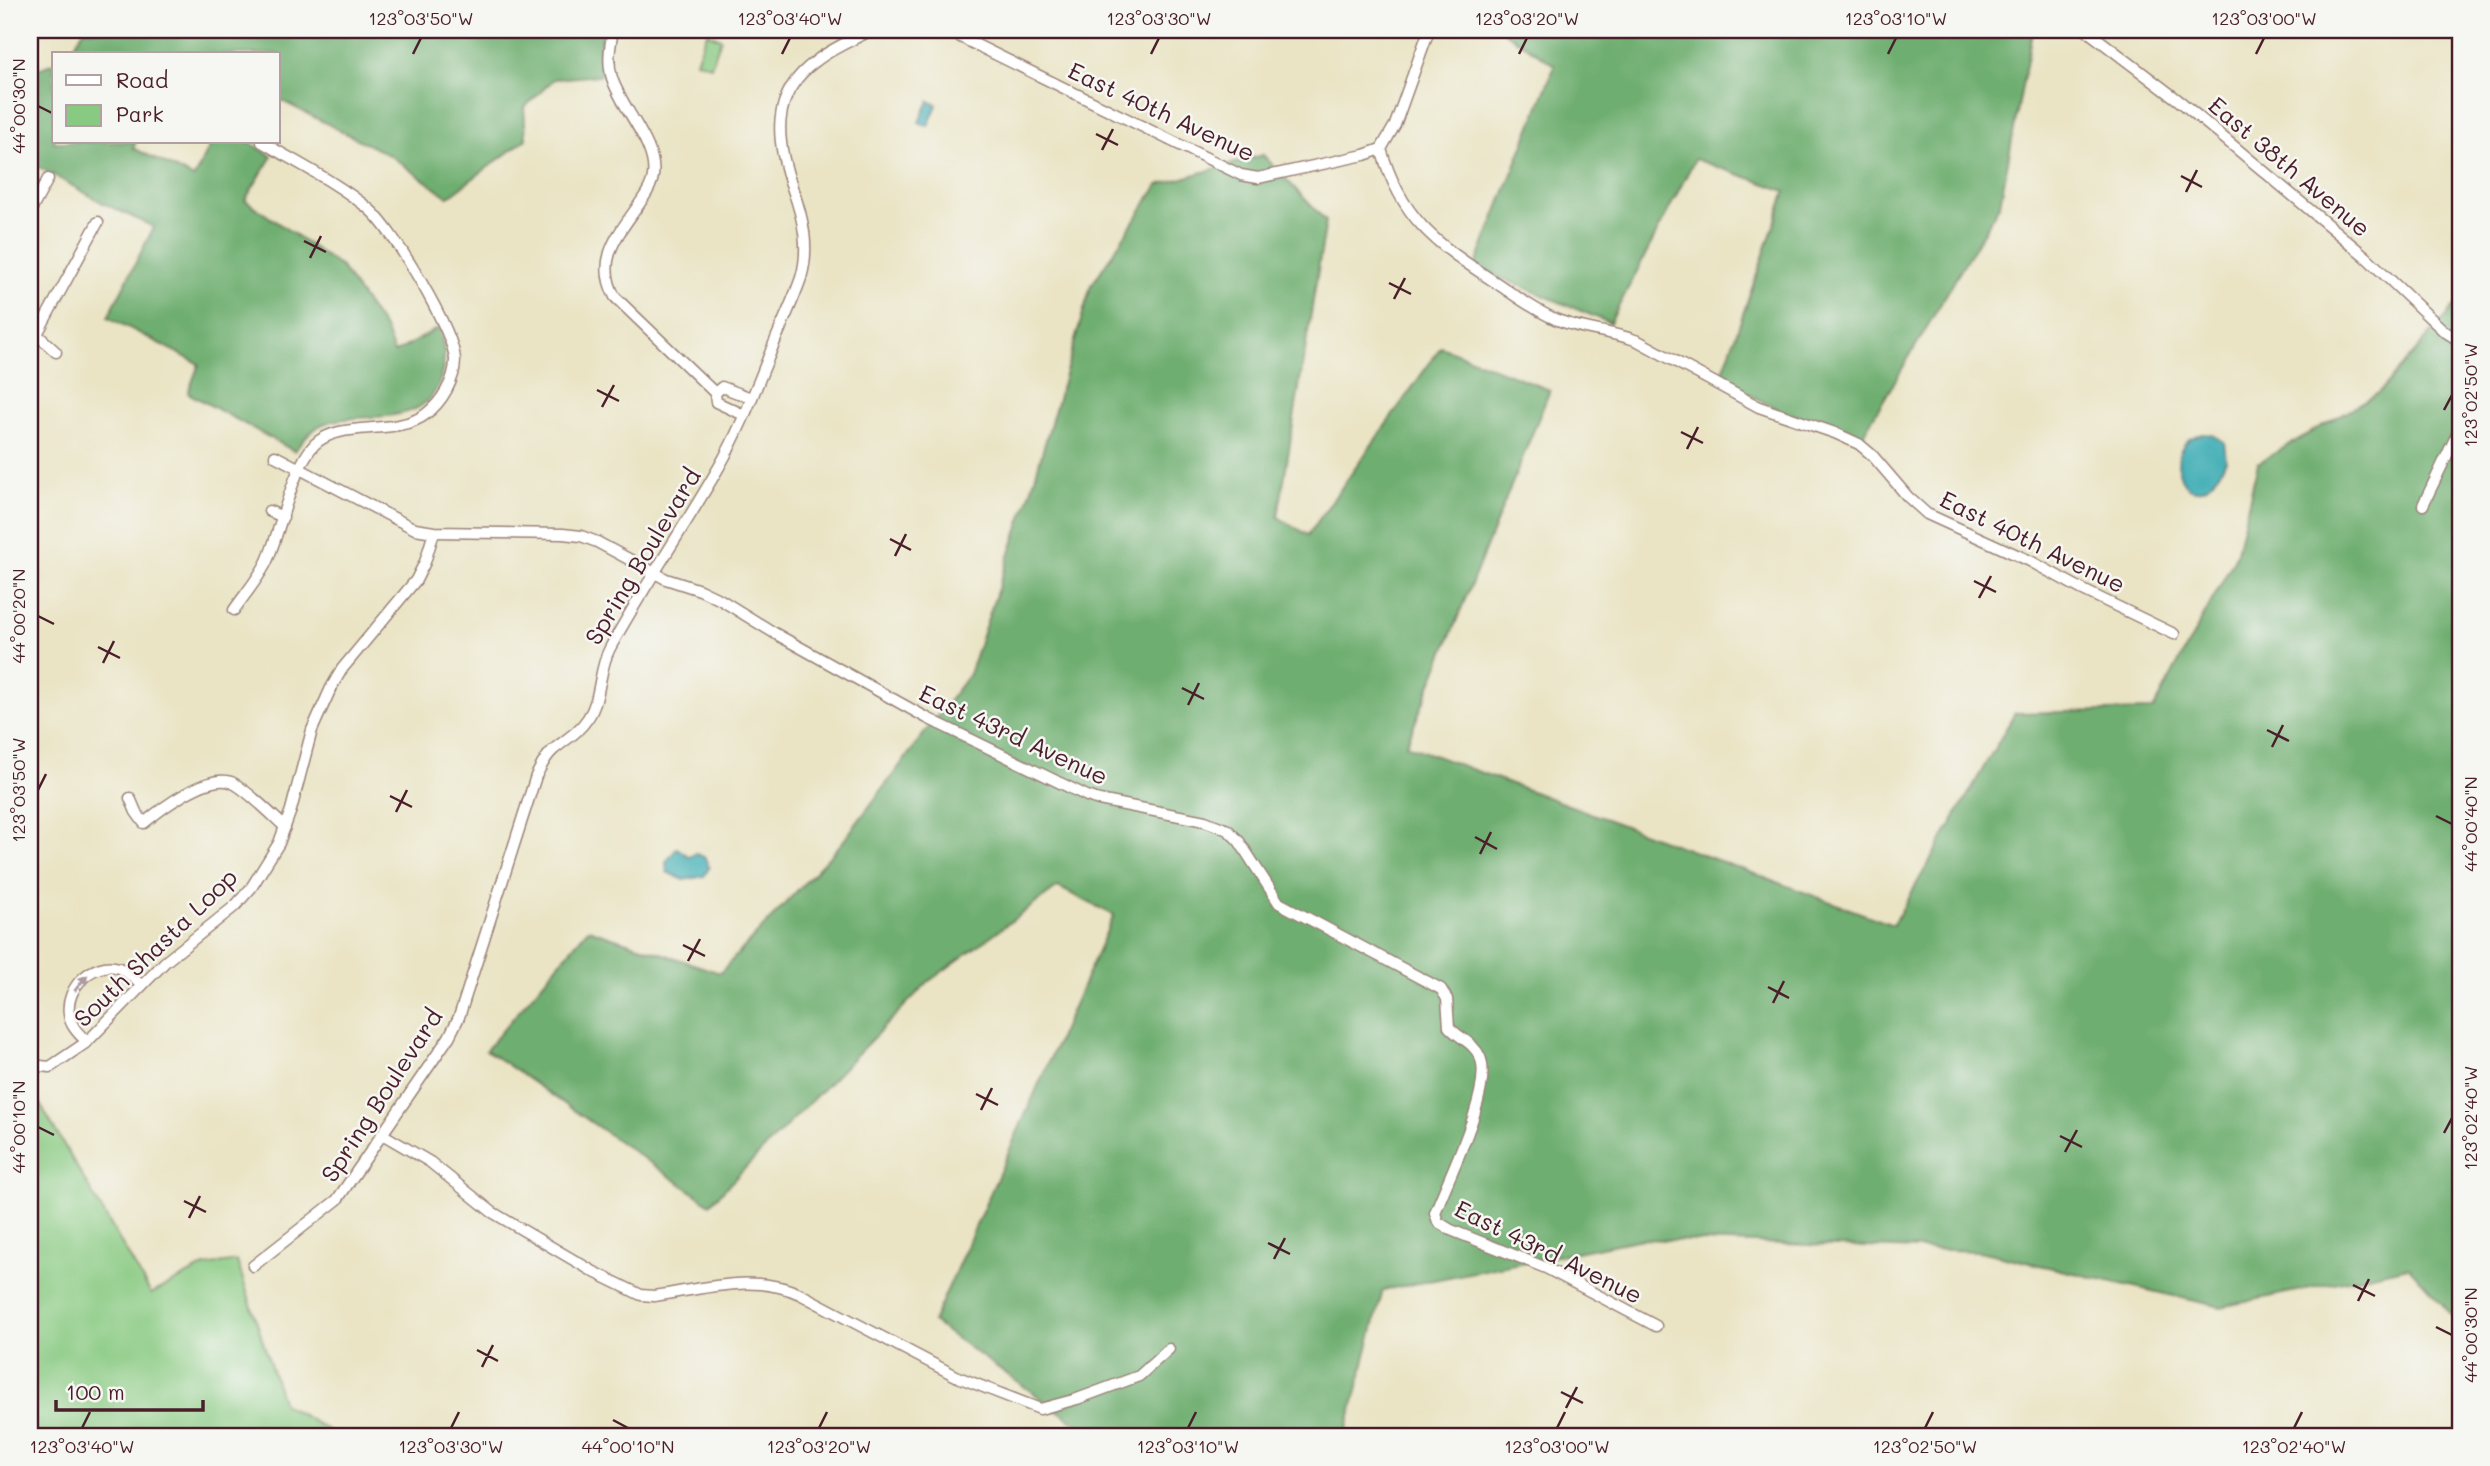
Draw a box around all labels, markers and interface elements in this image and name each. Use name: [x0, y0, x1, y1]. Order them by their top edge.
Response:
text: 123°03'50"W: [369, 6, 473, 30]
text: 123°03'40"W: [737, 6, 843, 30]
text: 123°03'30"W: [1107, 6, 1212, 30]
text: 123°03'20"W: [1475, 6, 1579, 30]
text: 123°03'10"W: [1845, 6, 1947, 30]
text: 123°03'00"W: [2211, 6, 2317, 30]
legend: [52, 52, 280, 144]
street label: East 40th Avenue: [1064, 54, 1260, 168]
text: 44°00'30"N: [6, 58, 30, 154]
text: Road: [116, 66, 168, 93]
street label: East 38th Avenue: [2203, 89, 2377, 243]
text: Park: [116, 100, 164, 127]
text: 123°02'50"W: [2458, 343, 2482, 447]
street label: Spring Boulevard: [577, 462, 707, 650]
street label: East 40th Avenue: [1935, 483, 2131, 599]
text: 44°00'20"N: [6, 568, 30, 664]
street label: East 43rd Avenue: [915, 677, 1113, 791]
text: 123°03'50"W: [6, 738, 30, 842]
text: 44°00'40"N: [2458, 776, 2482, 872]
street label: South Shasta Loop: [67, 861, 243, 1033]
one-way arrow: [73, 975, 88, 993]
street label: Spring Boulevard: [313, 1002, 449, 1188]
text: 123°02'40"W: [2458, 1066, 2482, 1170]
text: 44°00'10"N: [6, 1080, 30, 1174]
street label: East 43rd Avenue: [1450, 1192, 1648, 1310]
text: 44°00'30"N: [2458, 1287, 2482, 1383]
scale bar: [56, 1368, 203, 1412]
text: 100 m: [66, 1378, 125, 1405]
text: 123°03'40"W: [29, 1434, 135, 1458]
text: 123°03'30"W: [399, 1434, 504, 1458]
text: 44°00'10"N: [581, 1434, 675, 1458]
text: 123°03'20"W: [767, 1434, 871, 1458]
text: 123°03'10"W: [1137, 1434, 1239, 1458]
text: 123°03'00"W: [1504, 1434, 1610, 1458]
text: 123°02'50"W: [1873, 1434, 1977, 1458]
text: 123°02'40"W: [2242, 1434, 2346, 1458]

